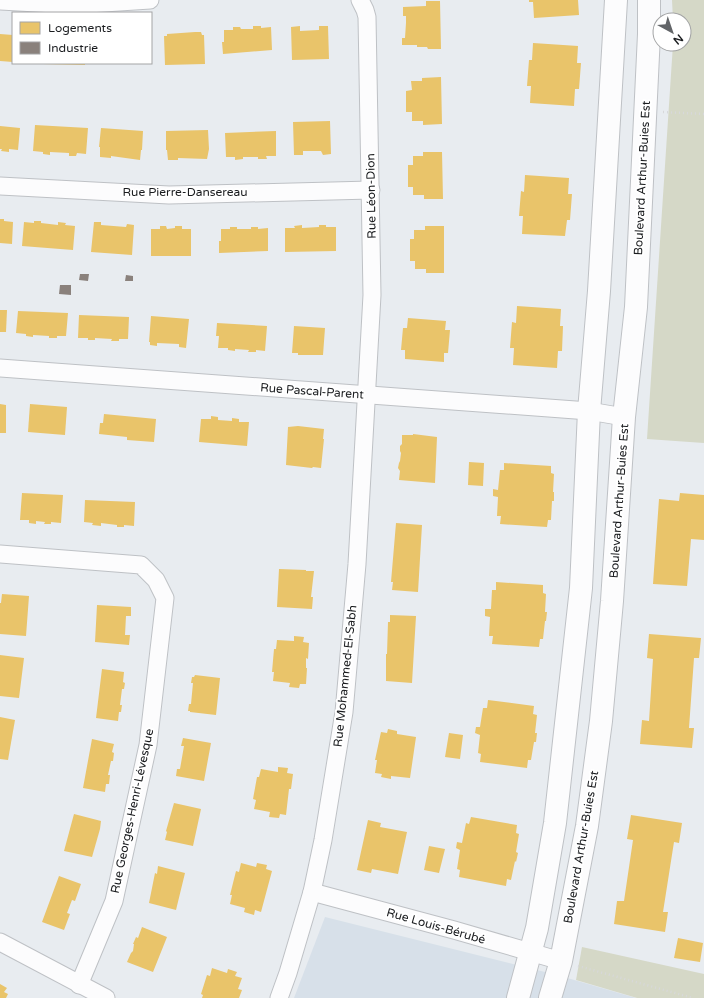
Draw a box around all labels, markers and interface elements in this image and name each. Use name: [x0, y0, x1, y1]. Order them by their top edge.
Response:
legend: [12, 12, 152, 64]
north arrow: [652, 12, 692, 52]
text: Logements: [48, 21, 112, 35]
text: N: [671, 31, 686, 47]
text: Industrie: [48, 41, 98, 55]
street label: Boulevard Arthur-Buies Est: [631, 100, 653, 256]
street label: Rue Léon-Dion: [363, 153, 379, 239]
street label: Rue Pierre-Dansereau: [123, 185, 247, 199]
street label: Rue Pascal-Parent: [260, 380, 365, 402]
street label: Boulevard Arthur-Buies Est: [607, 423, 631, 579]
street label: Rue Mohammed-El-Sabh: [331, 604, 359, 748]
street label: Rue Georges-Henri-Lévesque: [108, 727, 156, 895]
street label: Boulevard Arthur-Buies Est: [561, 769, 601, 924]
street label: Rue Louis-Bérubé: [385, 905, 487, 947]

